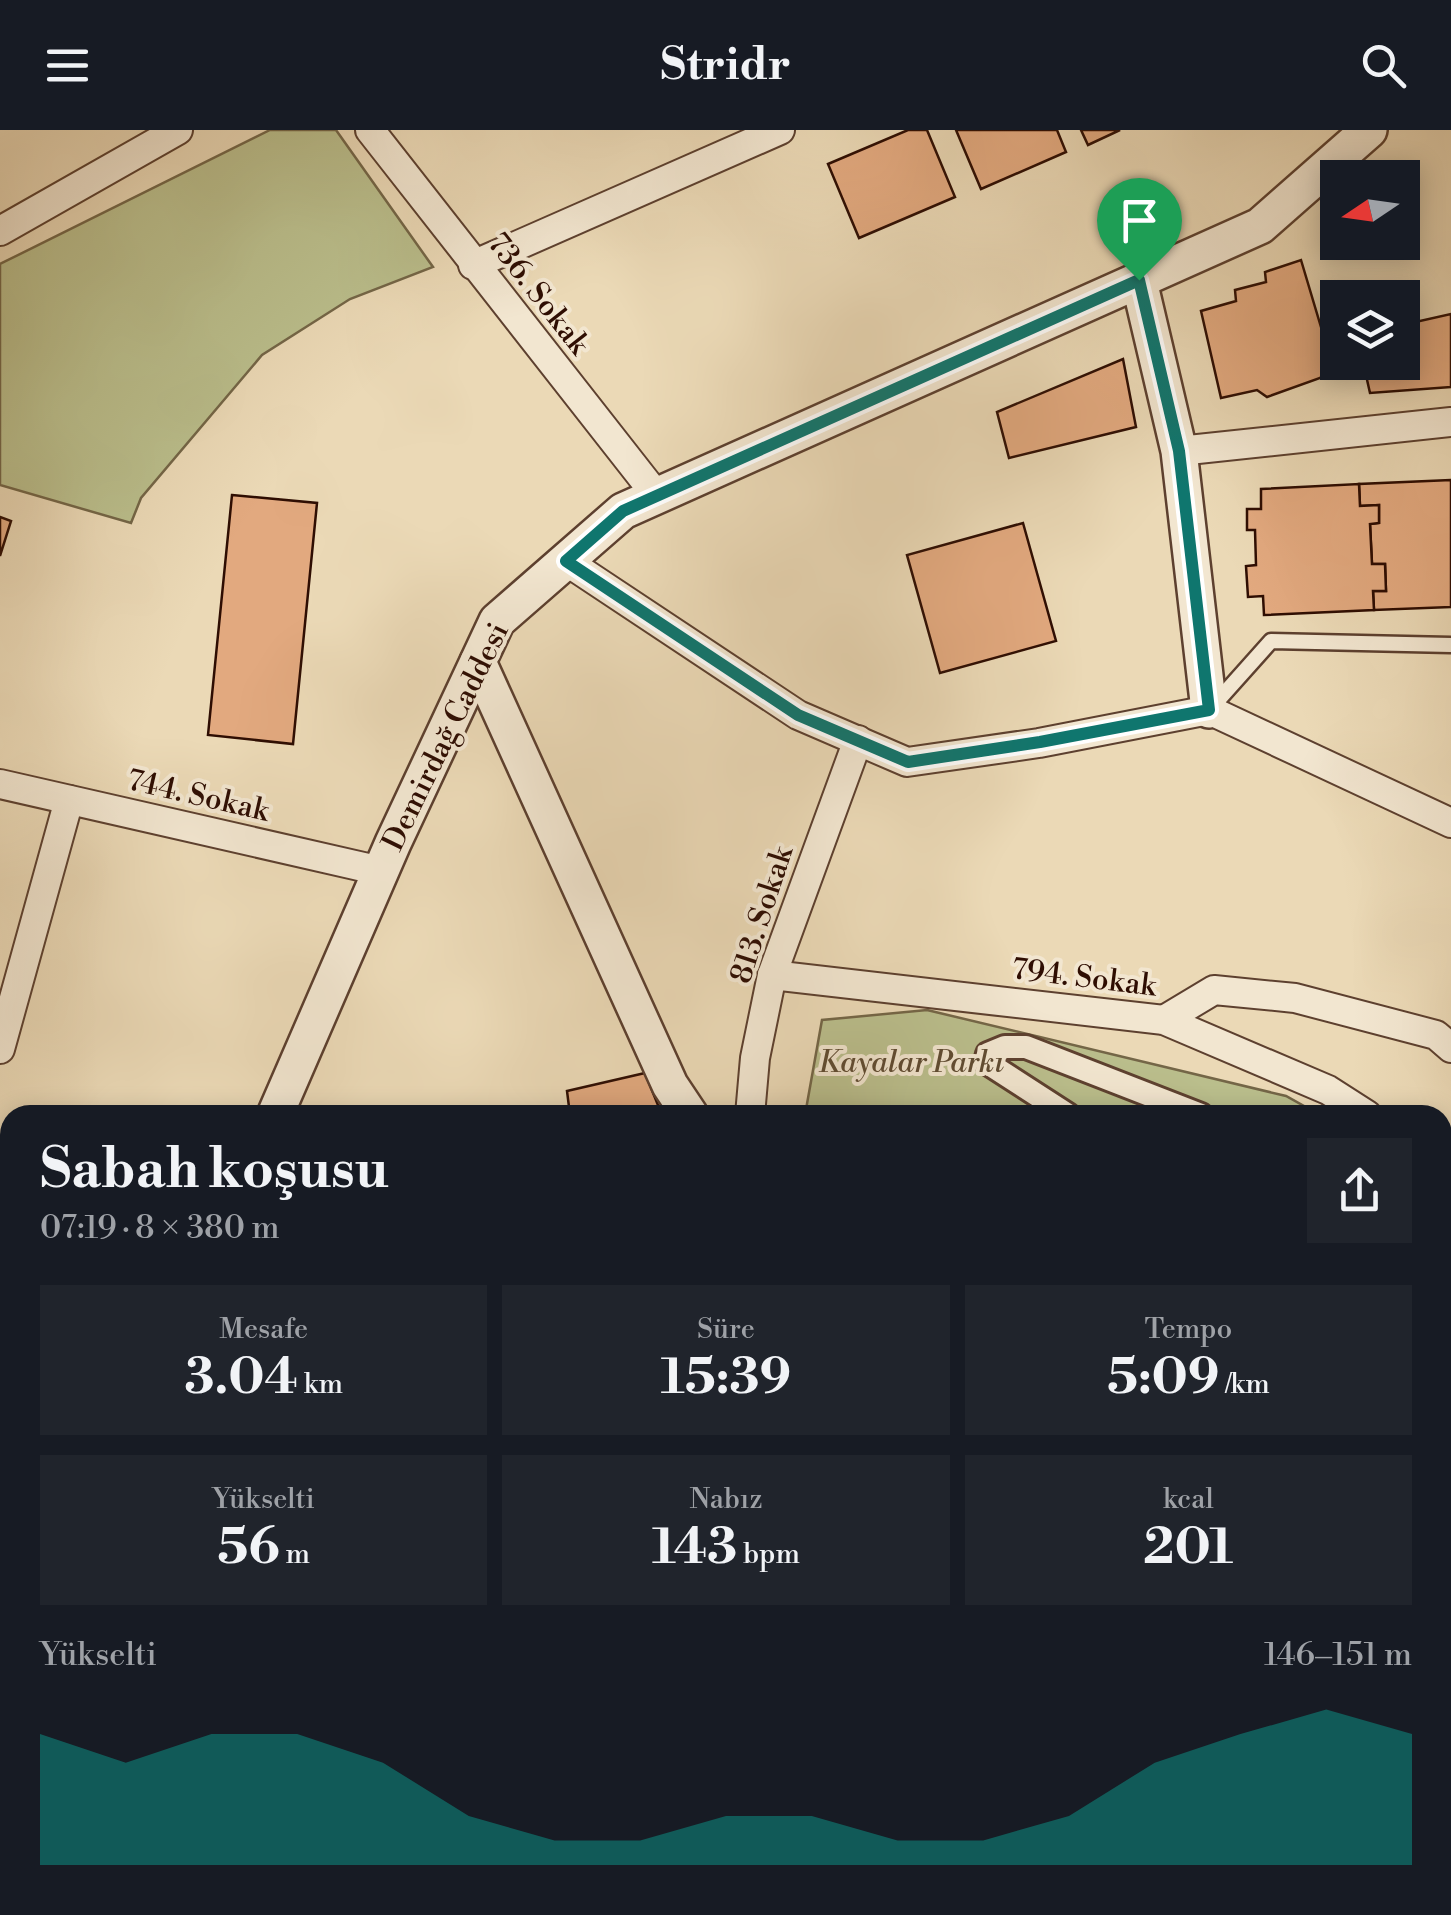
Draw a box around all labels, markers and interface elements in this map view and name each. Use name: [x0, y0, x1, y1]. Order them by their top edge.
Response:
text: Stridr: [660, 37, 791, 94]
icon: menu: [40, 38, 95, 93]
icon: search: [1356, 38, 1411, 93]
north arrow: [1320, 160, 1420, 260]
map controls: [1320, 160, 1420, 380]
pin: [1097, 178, 1182, 281]
icon: arrive: [1112, 193, 1167, 248]
street label: 736. Sokak: [479, 226, 598, 364]
button: layers: [1320, 280, 1420, 380]
street label: Demirdağ Caddesi: [374, 617, 518, 857]
street label: 744. Sokak: [123, 761, 274, 831]
street label: 813. Sokak: [722, 840, 802, 988]
street label: 794. Sokak: [1010, 950, 1160, 1006]
park label: Kayalar Parkı: [818, 1044, 1004, 1082]
text: Sabah koşusu: [40, 1136, 389, 1205]
button: share: [1307, 1138, 1412, 1243]
text: 07:19 · 8 × 380 m: [40, 1208, 280, 1248]
text: Mesafe: [219, 1312, 308, 1347]
text: Süre: [697, 1312, 755, 1347]
text: Tempo: [1145, 1312, 1232, 1347]
text: 3.04: [184, 1347, 298, 1409]
text: 15:39: [661, 1347, 791, 1409]
text: 5:09: [1107, 1347, 1219, 1409]
text: km: [298, 1367, 343, 1402]
text: /km: [1219, 1367, 1270, 1402]
text: Yükselti: [213, 1482, 315, 1517]
text: Nabız: [689, 1482, 763, 1517]
text: kcal: [1163, 1482, 1214, 1517]
text: 56: [217, 1517, 280, 1579]
text: 143: [652, 1517, 737, 1579]
text: 201: [1143, 1517, 1233, 1579]
text: m: [280, 1537, 310, 1572]
text: bpm: [737, 1537, 800, 1572]
text: Yükselti: [40, 1635, 157, 1675]
text: 146–151 m: [1264, 1635, 1412, 1675]

